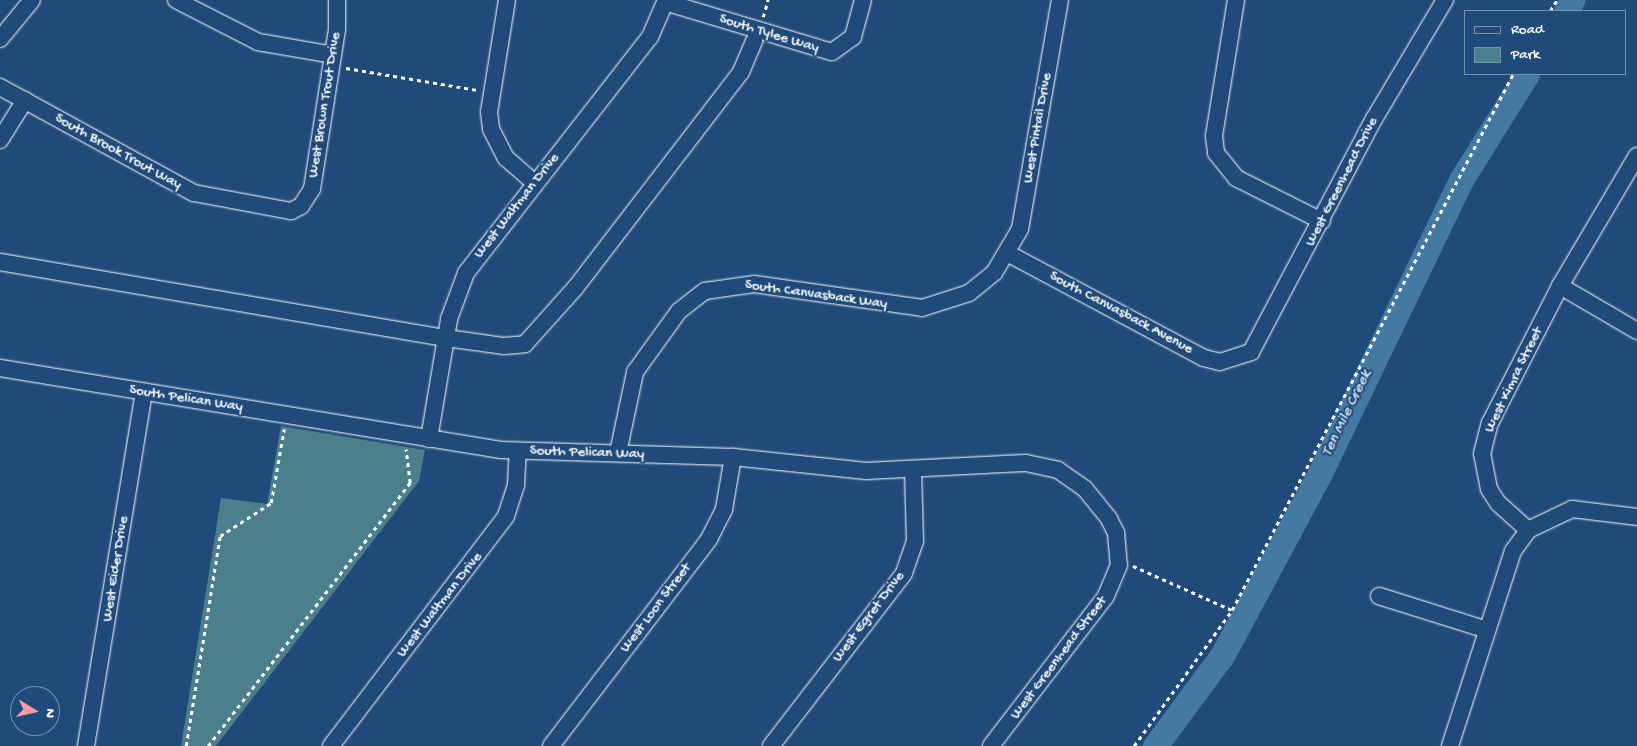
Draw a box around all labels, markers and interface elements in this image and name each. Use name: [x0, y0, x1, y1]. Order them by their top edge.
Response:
street label: South Tylee Way: [717, 10, 821, 58]
legend: [1464, 10, 1627, 75]
text: Road: [1511, 21, 1544, 39]
street label: West Brown Trout Drive: [305, 31, 345, 179]
text: Park: [1511, 46, 1540, 64]
street label: West Pintail Drive: [1019, 71, 1057, 185]
street label: South Brook Trout Way: [51, 110, 185, 194]
street label: West Greenhead Drive: [1302, 115, 1382, 249]
street label: West Waltman Drive: [470, 150, 564, 262]
street label: South Canvasback Avenue: [1046, 267, 1196, 359]
street label: South Canvasback Way: [744, 276, 888, 314]
street label: West Kimra Street: [1481, 324, 1547, 436]
water label: Ten Mile Creek: [1319, 368, 1377, 460]
street label: South Pelican Way: [128, 381, 244, 417]
street label: South Pelican Way: [529, 442, 645, 464]
street label: West Eider Drive: [99, 515, 133, 623]
street label: West Waltman Drive: [393, 549, 487, 661]
street label: West Loon Street: [616, 560, 696, 656]
street label: West Egret Drive: [829, 568, 909, 666]
street label: West Greenhead Street: [1007, 593, 1111, 723]
north arrow: [10, 686, 60, 736]
text: N: [40, 707, 58, 719]

